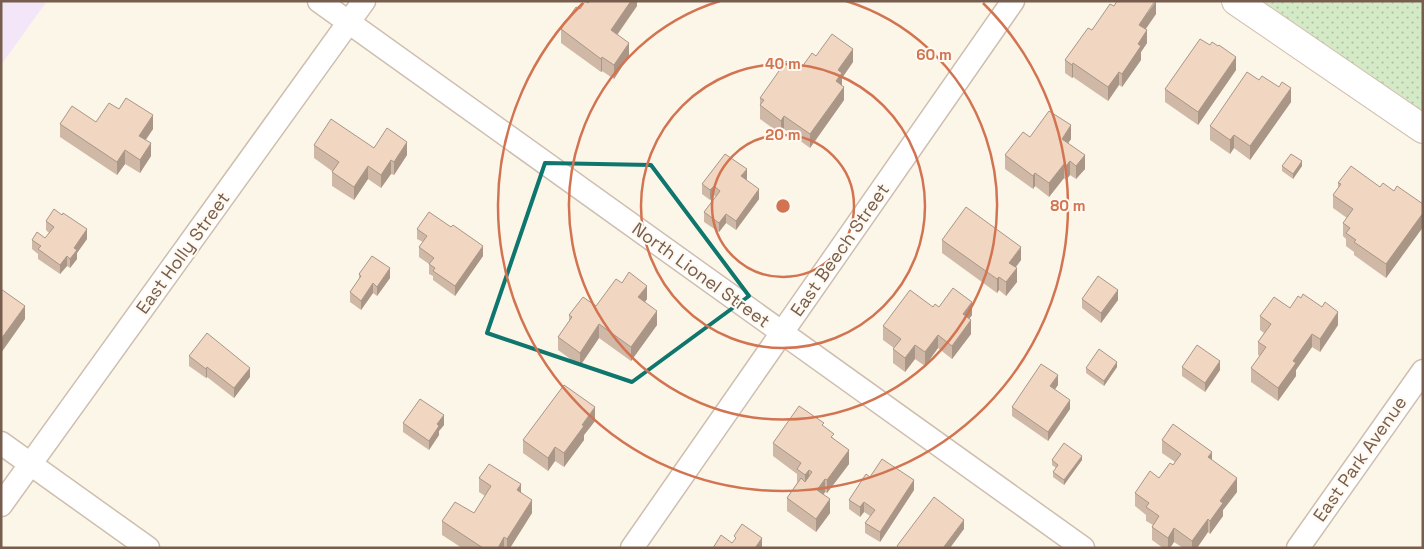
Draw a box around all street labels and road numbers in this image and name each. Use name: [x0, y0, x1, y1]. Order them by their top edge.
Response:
street label: East Beech Street: [785, 179, 894, 321]
street label: East Holly Street: [131, 187, 235, 318]
street label: North Lionel Street: [628, 217, 775, 332]
street label: East Park Avenue: [1308, 391, 1411, 526]

